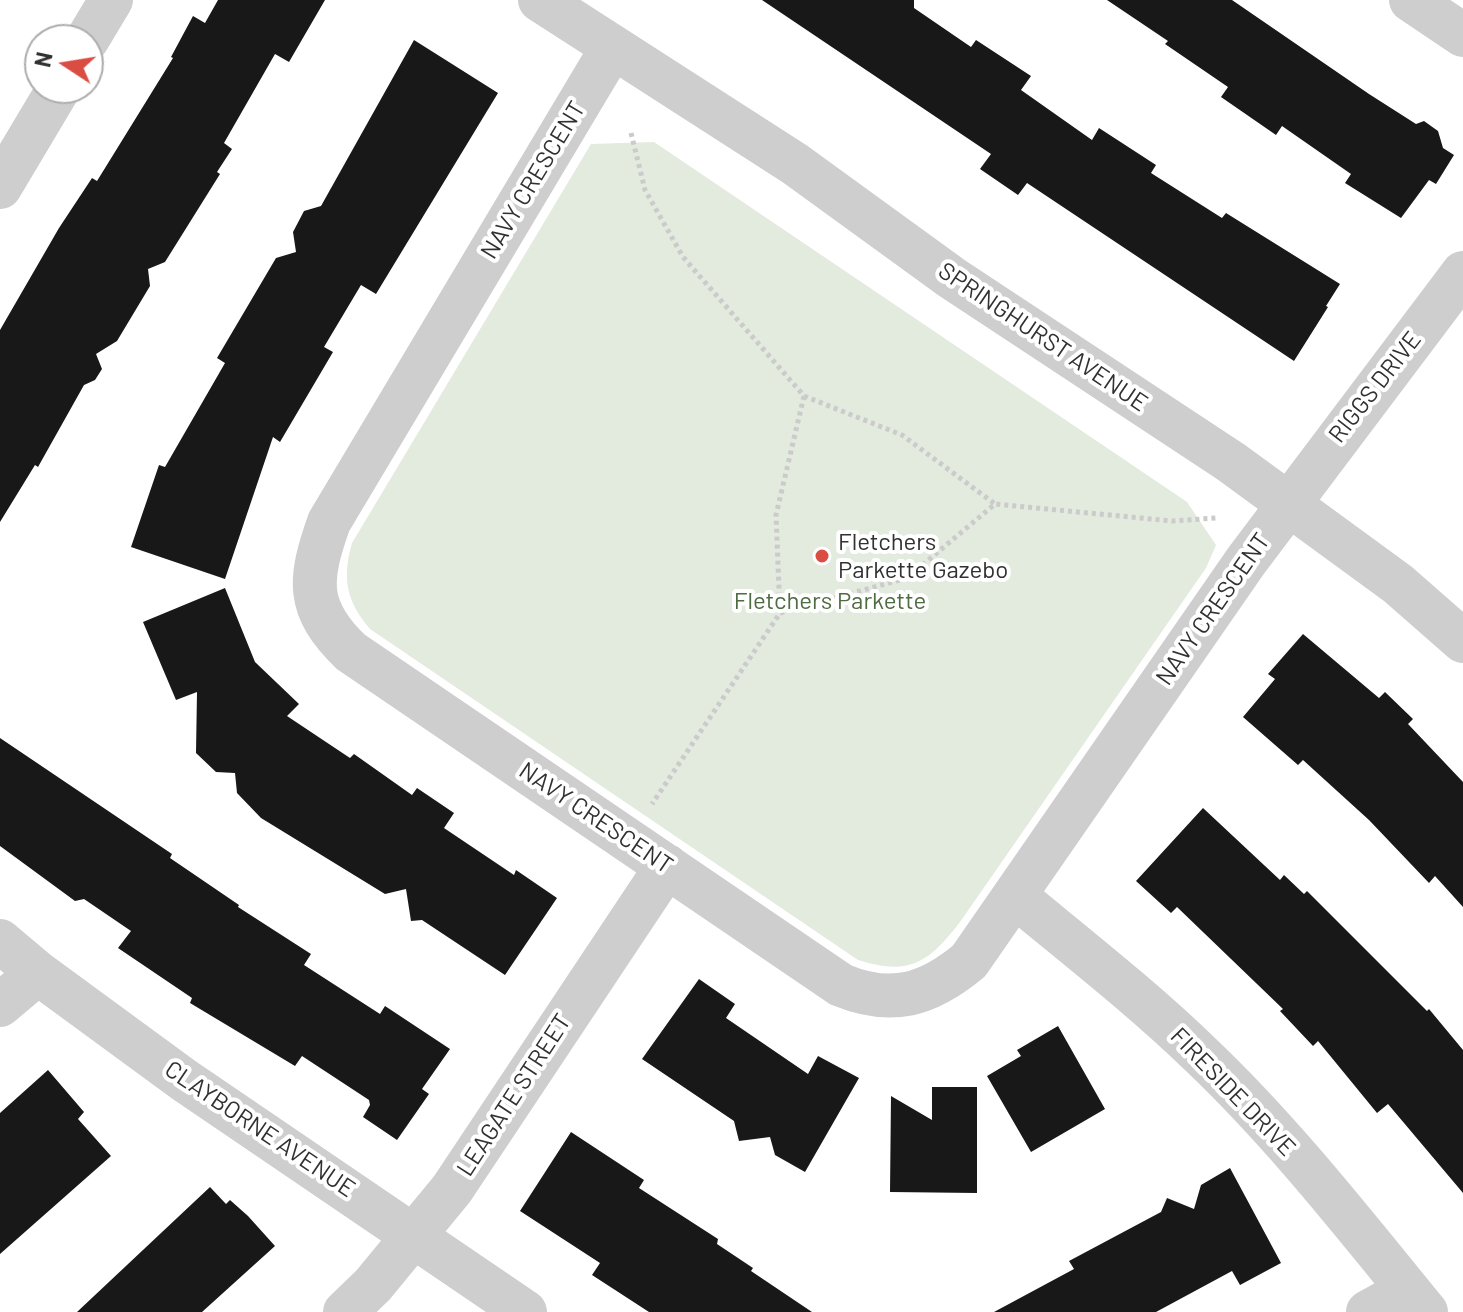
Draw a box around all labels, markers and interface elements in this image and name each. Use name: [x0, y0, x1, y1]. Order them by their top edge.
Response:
north arrow: [24, 24, 104, 104]
text: N: [28, 50, 57, 69]
street label: NAVY CRESCENT: [475, 96, 591, 264]
street label: SPRINGHURST AVENUE: [933, 256, 1153, 418]
street label: RIGGS DRIVE: [1323, 326, 1427, 448]
street label: NAVY CRESCENT: [1150, 527, 1276, 691]
place label: Fletchers Parkette Gazebo: [838, 528, 1008, 584]
marker: Fletchers Parkette Gazebo: [813, 547, 831, 565]
park label: Fletchers Parkette: [734, 587, 926, 615]
street label: NAVY CRESCENT: [514, 756, 678, 880]
street label: LEAGATE STREET: [451, 1008, 577, 1182]
street label: FIRESIDE DRIVE: [1164, 1022, 1302, 1162]
street label: CLAYBORNE AVENUE: [159, 1055, 361, 1203]

